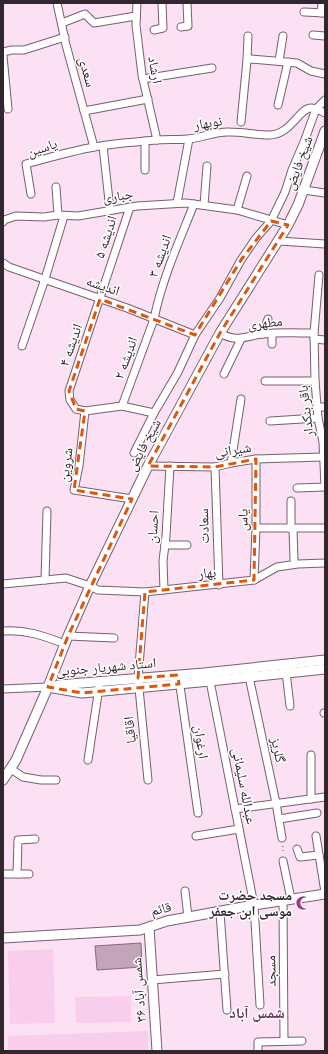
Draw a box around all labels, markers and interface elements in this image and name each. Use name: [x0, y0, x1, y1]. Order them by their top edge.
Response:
street label: سعدی: [75, 55, 99, 89]
street label: ارشاد: [144, 55, 166, 85]
street label: نوبهار: [192, 112, 224, 134]
street label: شیخ فایض: [281, 134, 318, 193]
street label: یاسین: [25, 135, 60, 161]
street label: جباری: [102, 185, 135, 207]
street label: اندیشه ۵: [91, 214, 121, 260]
street label: اندیشه ۳: [145, 232, 175, 280]
street label: اندیشه: [84, 272, 122, 300]
street label: مطهری: [247, 313, 283, 333]
street label: اندیشه ۴: [56, 321, 86, 369]
street label: اندیشه ۲: [111, 334, 141, 382]
street label: باقر بنکدار: [294, 384, 318, 439]
street label: شیخ فایض: [123, 416, 166, 474]
street label: شیرانی: [214, 439, 252, 461]
street label: شروین: [55, 447, 77, 483]
street label: سعادت: [195, 508, 213, 544]
street label: یاس: [234, 508, 252, 531]
street label: احسان: [143, 510, 163, 544]
street label: بهار: [196, 564, 217, 583]
street label: استاد شهریار جنوبی: [55, 654, 157, 680]
street label: اقاقیا: [120, 716, 140, 744]
street label: ارغوان: [190, 724, 212, 760]
street label: گلریز: [267, 735, 289, 764]
street label: عبدالله سلیمانی: [228, 746, 260, 826]
place label: مسجد حضرت موسی ابن جعفر: [208, 887, 292, 920]
mosque icon: مسجد حضرت موسی ابن جعفر: [295, 895, 311, 911]
street label: قائم: [149, 898, 173, 921]
street label: مسجد: [262, 955, 280, 987]
street label: شمس آباد ۳۶: [128, 957, 150, 1023]
district label: شمس آباد: [229, 1004, 285, 1022]

